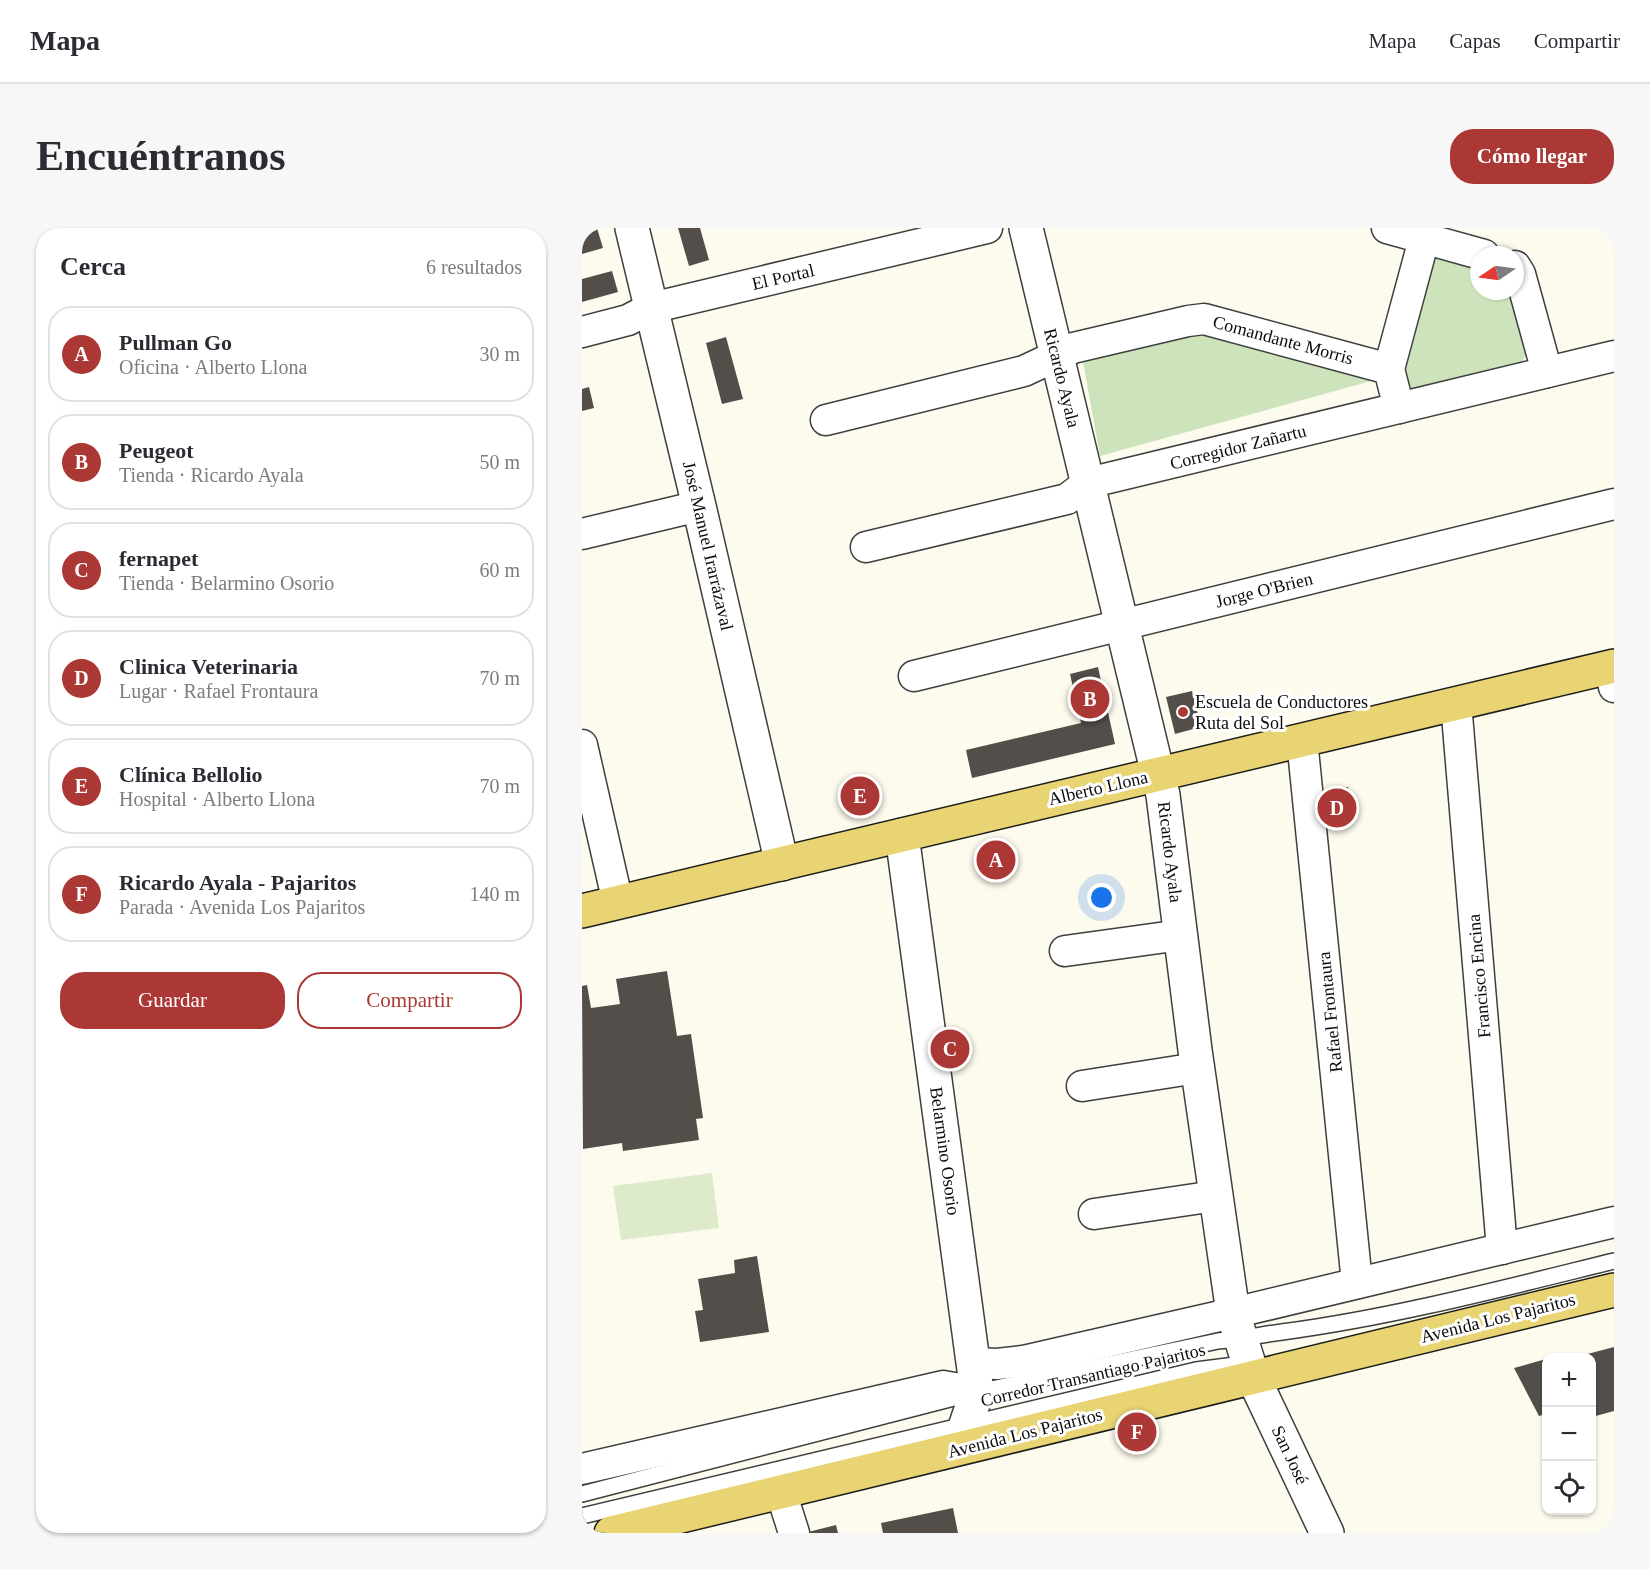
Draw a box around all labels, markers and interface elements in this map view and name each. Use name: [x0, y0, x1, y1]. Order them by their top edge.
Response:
text: Mapa: [30, 25, 100, 56]
text: Mapa: [1369, 29, 1416, 53]
text: Capas: [1449, 29, 1501, 53]
text: Compartir: [1534, 29, 1620, 53]
button: Cómo llegar: [1450, 129, 1614, 184]
text: Encuéntranos: [36, 133, 286, 179]
north arrow: [1470, 246, 1524, 300]
text: Cerca: [60, 252, 126, 281]
text: 6 resultados: [426, 256, 522, 278]
street label: El Portal: [750, 260, 816, 294]
street label: Comandante Morris: [1211, 312, 1355, 368]
street label: Ricardo Ayala: [1040, 326, 1084, 430]
text: Pullman Go: [119, 330, 232, 355]
text: A: [74, 343, 89, 365]
text: 30 m: [479, 343, 520, 365]
text: Oficina · Alberto Llona: [119, 356, 307, 378]
street label: Corregidor Zañartu: [1168, 420, 1308, 474]
text: Peugeot: [119, 438, 194, 463]
text: B: [75, 451, 88, 473]
text: 50 m: [479, 451, 520, 473]
street label: José Manuel Irarrázaval: [679, 460, 737, 632]
text: Tienda · Ricardo Ayala: [119, 464, 304, 486]
text: fernapet: [119, 546, 198, 571]
text: C: [74, 559, 89, 581]
text: 60 m: [479, 559, 520, 581]
street label: Jorge O'Brien: [1213, 568, 1315, 612]
text: Tienda · Belarmino Osorio: [119, 572, 334, 594]
text: Clinica Veterinaria: [119, 654, 298, 679]
text: D: [74, 667, 89, 689]
text: 70 m: [479, 667, 520, 689]
pin: B: [1070, 676, 1110, 722]
text: Lugar · Rafael Frontaura: [119, 680, 318, 702]
place label: Escuela de Conductores Ruta del Sol: [1195, 692, 1368, 733]
marker: Escuela de Conductores Ruta del Sol: [1176, 705, 1190, 719]
text: Clínica Bellolio: [119, 762, 263, 787]
street label: Alberto Llona: [1046, 767, 1150, 809]
pin: E: [840, 774, 880, 818]
text: E: [75, 775, 88, 797]
text: 70 m: [479, 775, 520, 797]
pin: D: [1318, 786, 1356, 830]
text: Hospital · Alberto Llona: [119, 788, 315, 810]
street label: Ricardo Ayala: [1154, 800, 1186, 904]
pin: A: [976, 838, 1016, 882]
text: Ricardo Ayala - Pajaritos: [119, 870, 356, 895]
text: F: [75, 883, 88, 905]
text: 140 m: [469, 883, 520, 905]
your location: [1087, 883, 1116, 912]
text: Parada · Avenida Los Pajaritos: [119, 896, 365, 918]
street label: Francisco Encina: [1464, 913, 1494, 1039]
street label: Rafael Frontaura: [1314, 951, 1346, 1073]
button: Guardar: [60, 972, 285, 1029]
button: Compartir: [297, 972, 522, 1029]
pin: C: [930, 1026, 970, 1072]
street label: Belarmino Osorio: [926, 1085, 964, 1217]
street label: Avenida Los Pajaritos: [1419, 1289, 1577, 1347]
street label: Corredor Transantiago Pajaritos: [979, 1339, 1207, 1411]
map controls: [1542, 1353, 1596, 1515]
button: +: [1542, 1353, 1596, 1407]
street label: Avenida Los Pajaritos: [946, 1404, 1104, 1462]
button: −: [1542, 1407, 1596, 1461]
pin: F: [1118, 1410, 1156, 1454]
street label: San José: [1268, 1422, 1312, 1488]
button: locate: [1542, 1461, 1596, 1515]

